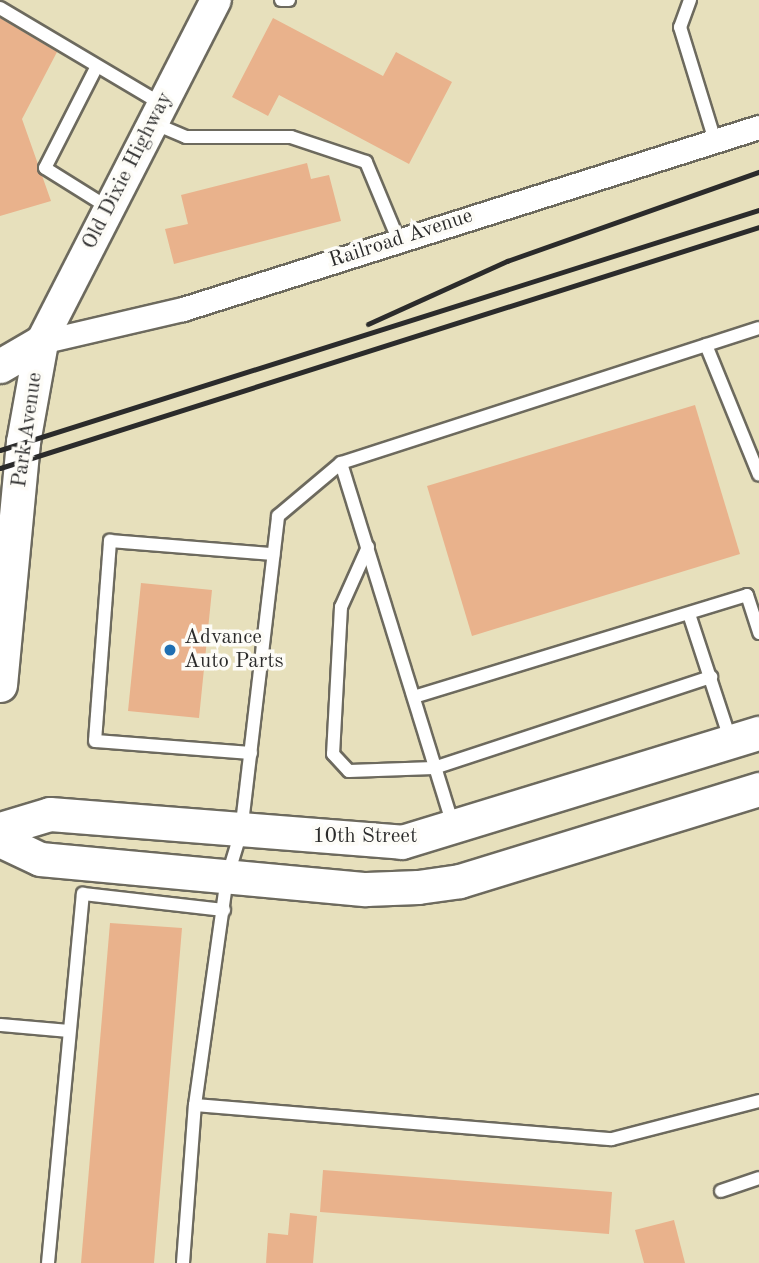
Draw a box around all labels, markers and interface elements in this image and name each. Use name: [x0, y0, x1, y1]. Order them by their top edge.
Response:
street label: Old Dixie Highway: [77, 88, 179, 254]
street label: Railroad Avenue: [326, 204, 476, 274]
street label: Park Avenue: [7, 371, 49, 489]
place label: Advance Auto Parts: [184, 625, 284, 675]
marker: Advance Auto Parts: [162, 642, 178, 658]
street label: 10th Street: [313, 824, 417, 850]

